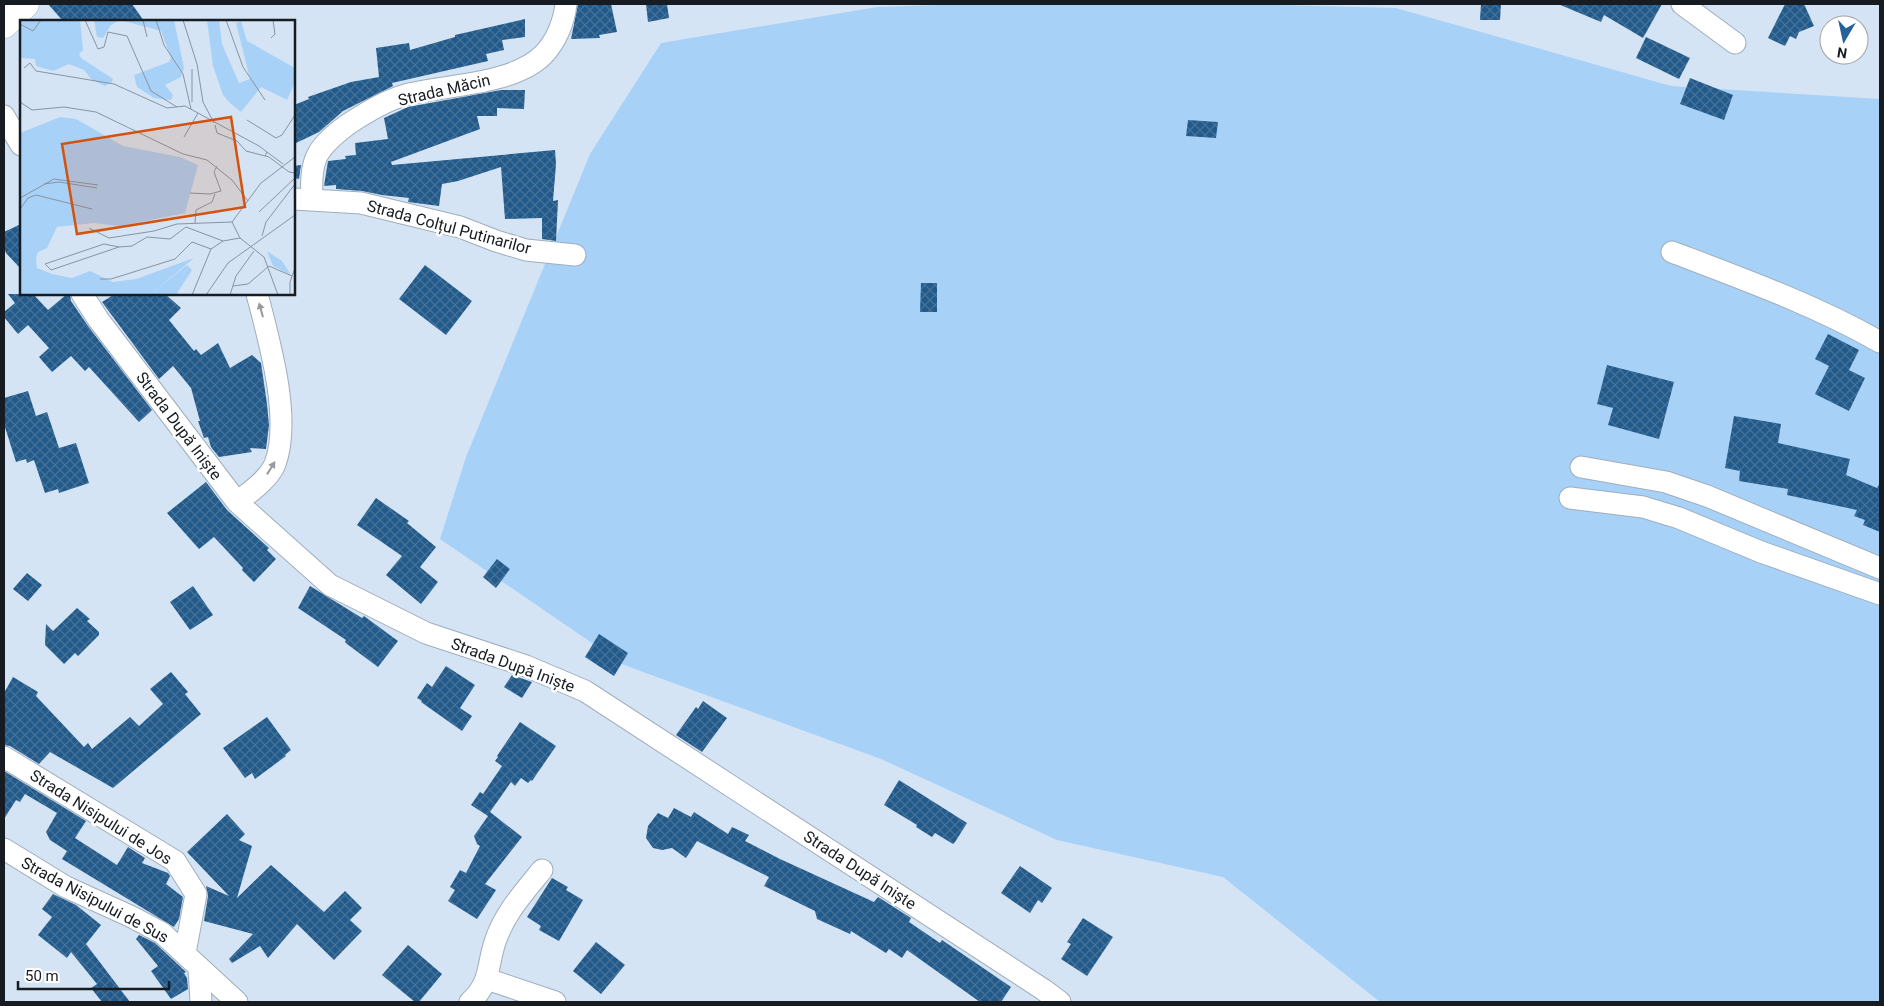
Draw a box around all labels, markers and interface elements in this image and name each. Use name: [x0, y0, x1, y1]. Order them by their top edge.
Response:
north arrow: [1819, 15, 1869, 65]
inset map: [20, 20, 295, 295]
text: N: [1836, 44, 1848, 62]
street label: Strada Măcin: [396, 70, 492, 110]
street label: Strada Colțul Putinarilor: [365, 196, 534, 259]
one-way arrow: [257, 302, 265, 317]
street label: Strada După Iniște: [131, 368, 226, 484]
one-way arrow: [266, 461, 275, 475]
street label: Strada După Iniște: [448, 634, 577, 697]
street label: Strada Nisipului de Jos: [27, 766, 175, 868]
street label: Strada După Iniște: [800, 827, 920, 914]
street label: Strada Nisipului de Sus: [18, 853, 172, 947]
scale bar: [18, 958, 169, 990]
text: 50 m: [25, 967, 59, 985]

